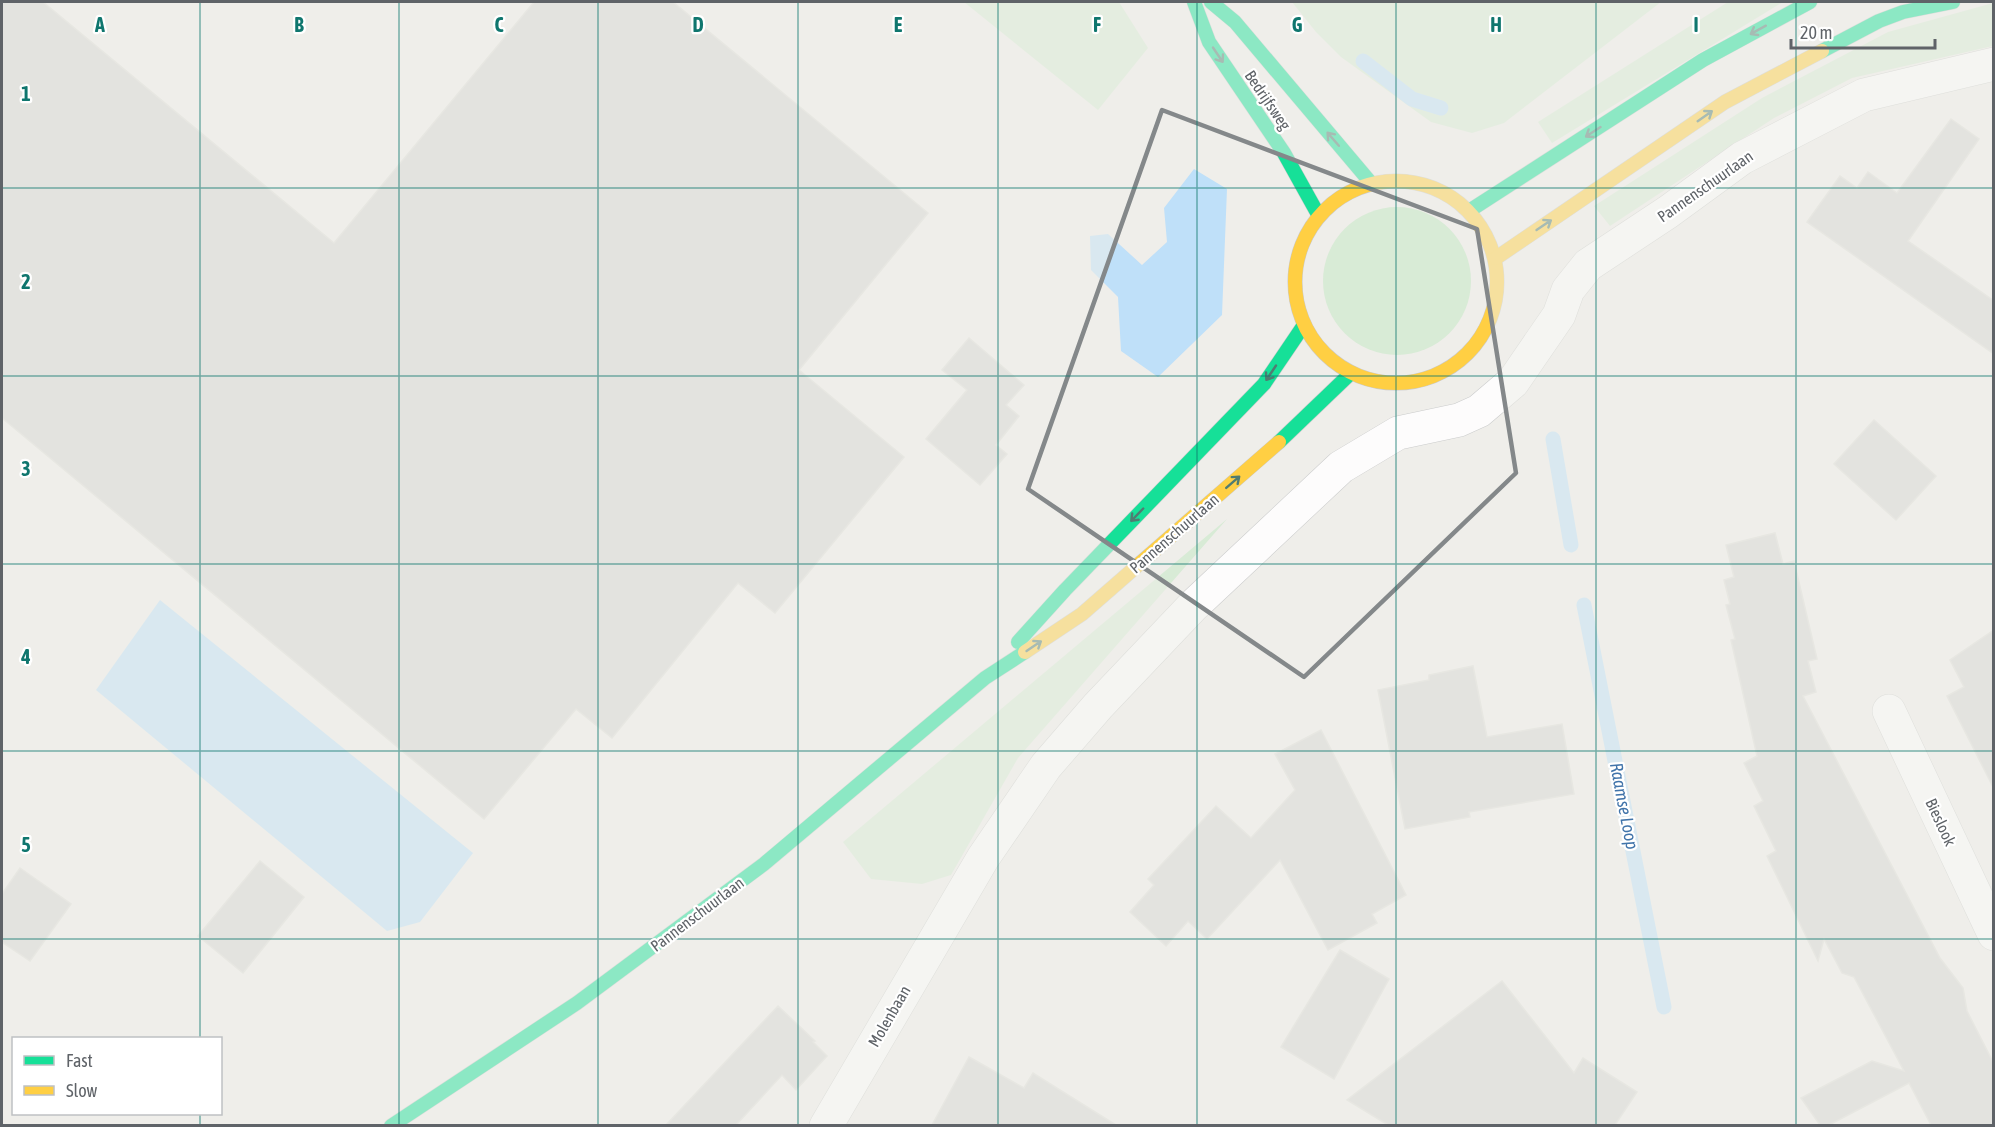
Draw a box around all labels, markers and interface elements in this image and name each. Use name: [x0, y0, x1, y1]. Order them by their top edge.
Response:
scale bar: [1791, 12, 1935, 50]
text: A: [94, 13, 105, 36]
text: B: [294, 13, 304, 36]
text: C: [495, 13, 504, 36]
text: D: [692, 13, 704, 36]
text: E: [894, 13, 903, 36]
text: F: [1093, 13, 1101, 36]
text: G: [1292, 13, 1303, 36]
text: H: [1490, 13, 1502, 36]
text: I: [1693, 13, 1699, 36]
text: 20 m: [1800, 22, 1832, 43]
one-way arrow: [1750, 25, 1768, 36]
one-way arrow: [1212, 46, 1224, 62]
street label: Bedrijfsweg: [1241, 67, 1295, 134]
text: 1: [21, 82, 31, 105]
one-way arrow: [1696, 110, 1713, 122]
one-way arrow: [1585, 126, 1601, 138]
one-way arrow: [1326, 132, 1340, 147]
street label: Pannenschuurlaan: [1654, 147, 1756, 225]
one-way arrow: [1535, 219, 1552, 231]
text: 2: [21, 270, 31, 293]
one-way arrow: [1265, 364, 1277, 381]
text: 3: [21, 457, 31, 480]
one-way arrow: [1225, 475, 1240, 489]
street label: Pannenschuurlaan: [1126, 490, 1222, 576]
one-way arrow: [1131, 507, 1145, 522]
one-way arrow: [1025, 639, 1042, 651]
text: 4: [20, 645, 31, 668]
water label: Raamse Loop: [1606, 761, 1643, 851]
street label: Bieslook: [1922, 795, 1960, 849]
text: 5: [21, 833, 31, 856]
street label: Pannenschuurlaan: [647, 873, 747, 955]
street label: Molenbaan: [864, 982, 914, 1050]
legend: [12, 1037, 222, 1115]
text: Fast: [66, 1050, 93, 1071]
text: Slow: [66, 1080, 97, 1101]

